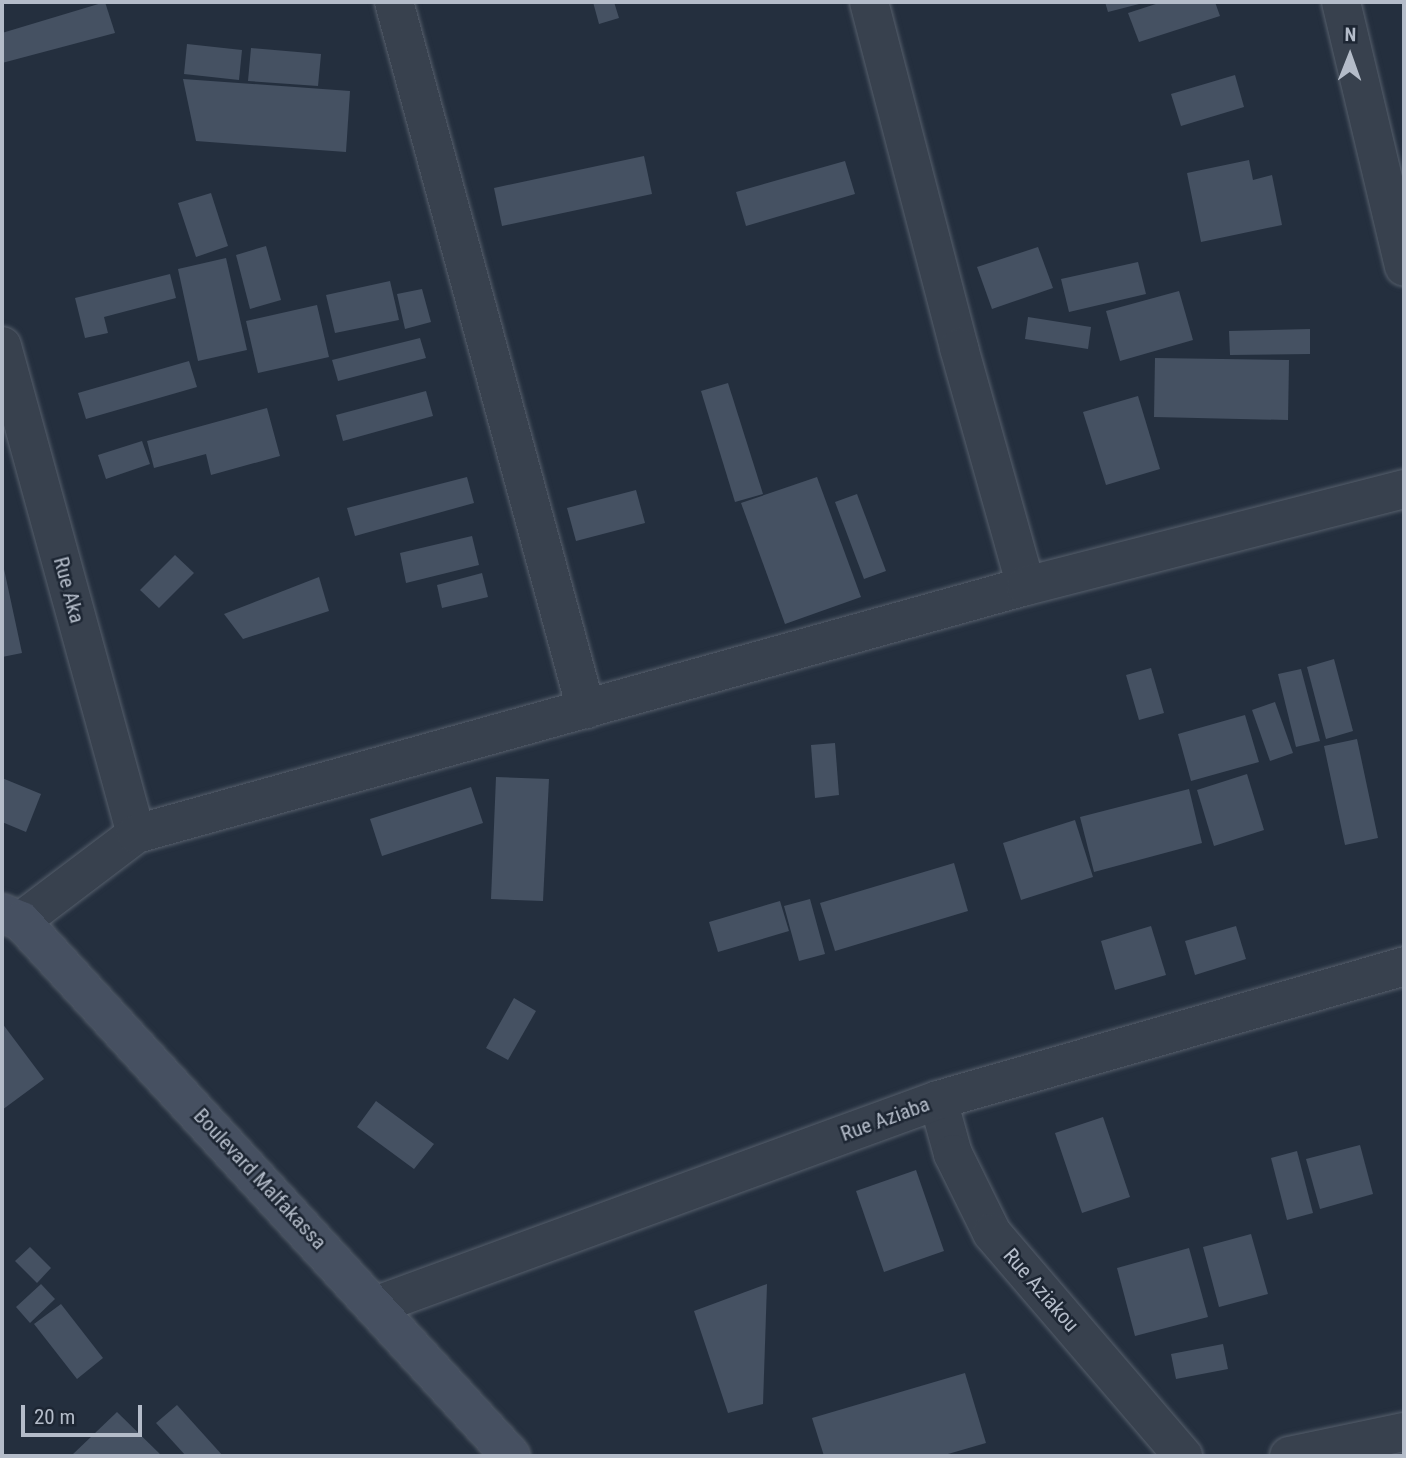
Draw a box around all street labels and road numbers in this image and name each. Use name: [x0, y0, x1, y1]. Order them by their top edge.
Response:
street label: Rue Aka: [48, 554, 90, 626]
street label: Rue Aziaba: [837, 1091, 933, 1147]
street label: Boulevard Malfakassa: [188, 1103, 332, 1255]
street label: Rue Aziakou: [998, 1243, 1084, 1337]

